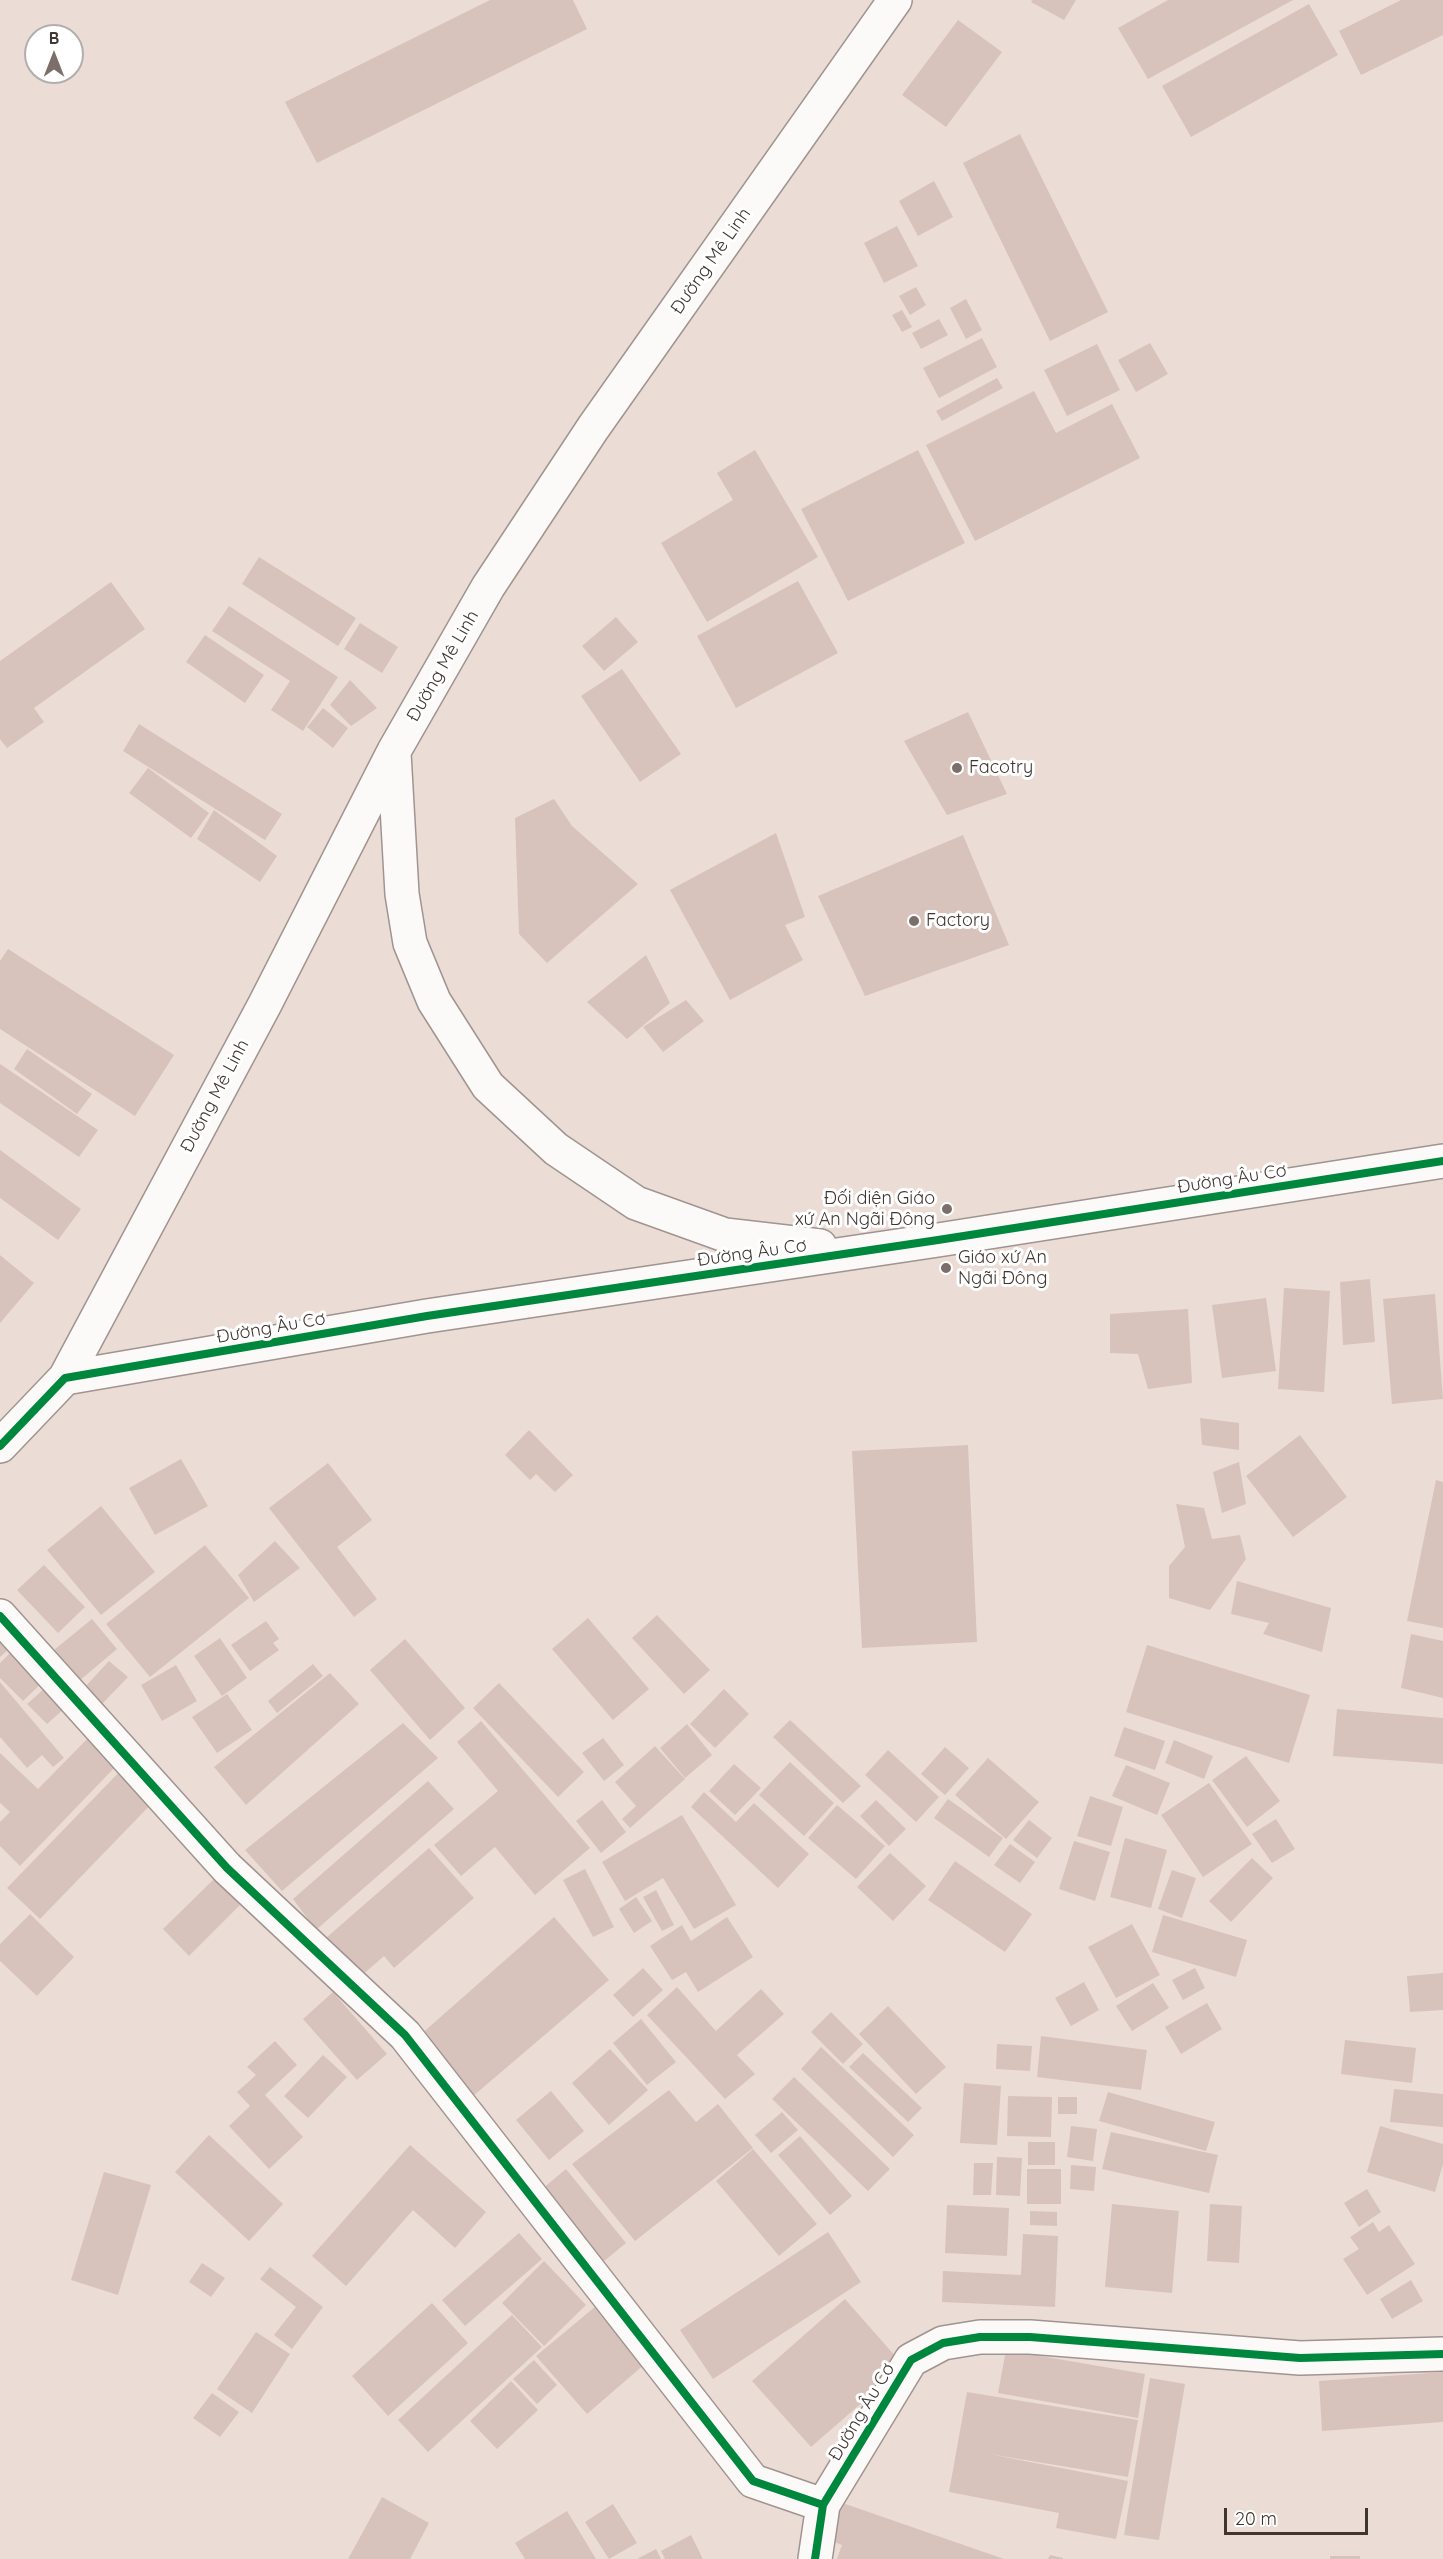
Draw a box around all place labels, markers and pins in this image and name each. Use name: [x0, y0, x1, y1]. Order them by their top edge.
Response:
place label: Facotry: [969, 757, 1033, 779]
marker: Facotry: [950, 761, 964, 775]
place label: Factory: [926, 910, 990, 932]
marker: Factory: [907, 914, 921, 928]
place label: Đối diện Giáo xứ An Ngãi Đông: [795, 1188, 935, 1230]
marker: Đối diện Giáo xứ An Ngãi Đông: [940, 1202, 954, 1216]
place label: Giáo xứ An Ngãi Đông: [958, 1247, 1047, 1290]
marker: Giáo xứ An Ngãi Đông: [939, 1261, 953, 1275]

